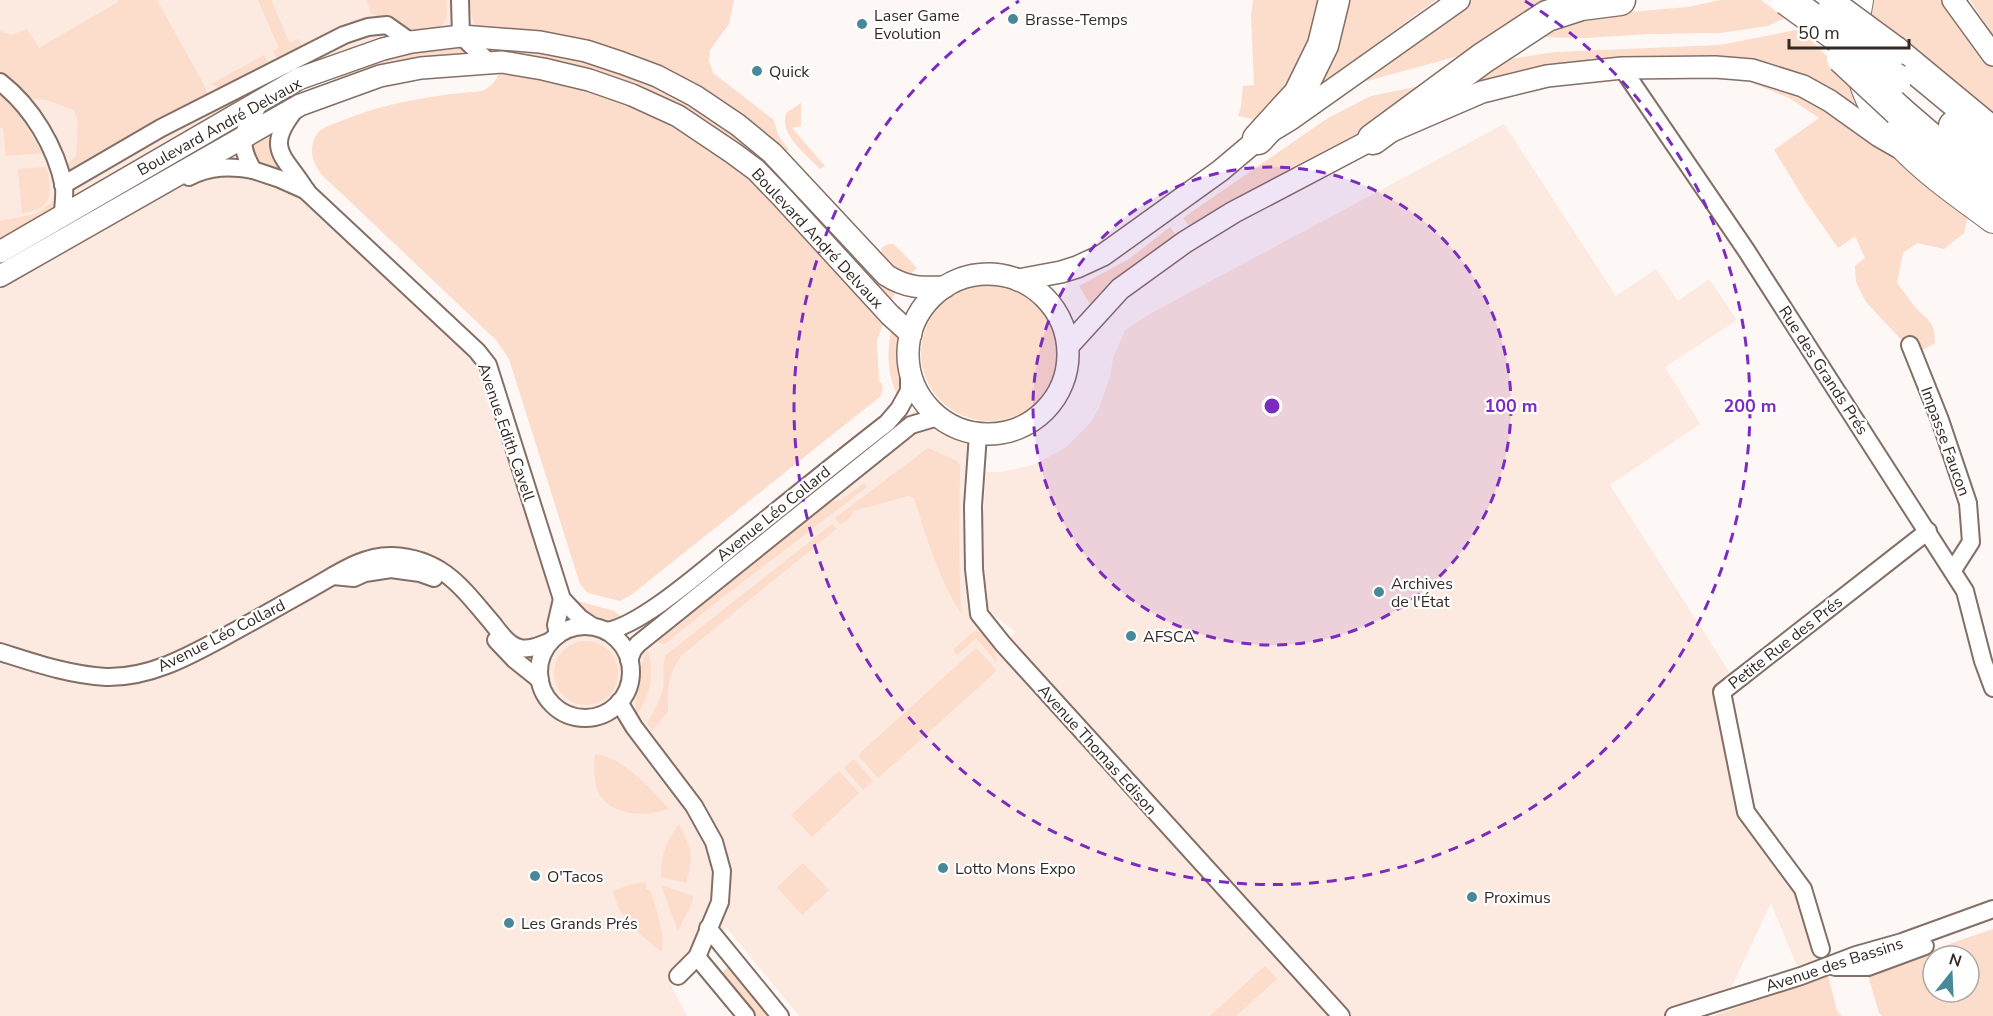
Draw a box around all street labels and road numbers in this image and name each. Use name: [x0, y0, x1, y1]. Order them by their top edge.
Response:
street label: Boulevard André Delvaux: [133, 72, 306, 181]
street label: Boulevard André Delvaux: [746, 164, 889, 314]
street label: Rue des Grands Prés: [1773, 302, 1873, 439]
street label: Avenue Edith Cavell: [472, 360, 540, 505]
street label: Impasse Faucon: [1915, 384, 1975, 499]
street label: Avenue Léo Collard: [712, 461, 835, 567]
street label: Petite Rue des Prés: [1724, 591, 1847, 694]
street label: Avenue Léo Collard: [154, 594, 289, 678]
street label: Avenue Thomas Edison: [1033, 680, 1162, 820]
street label: Avenue des Bassins: [1763, 932, 1906, 998]

